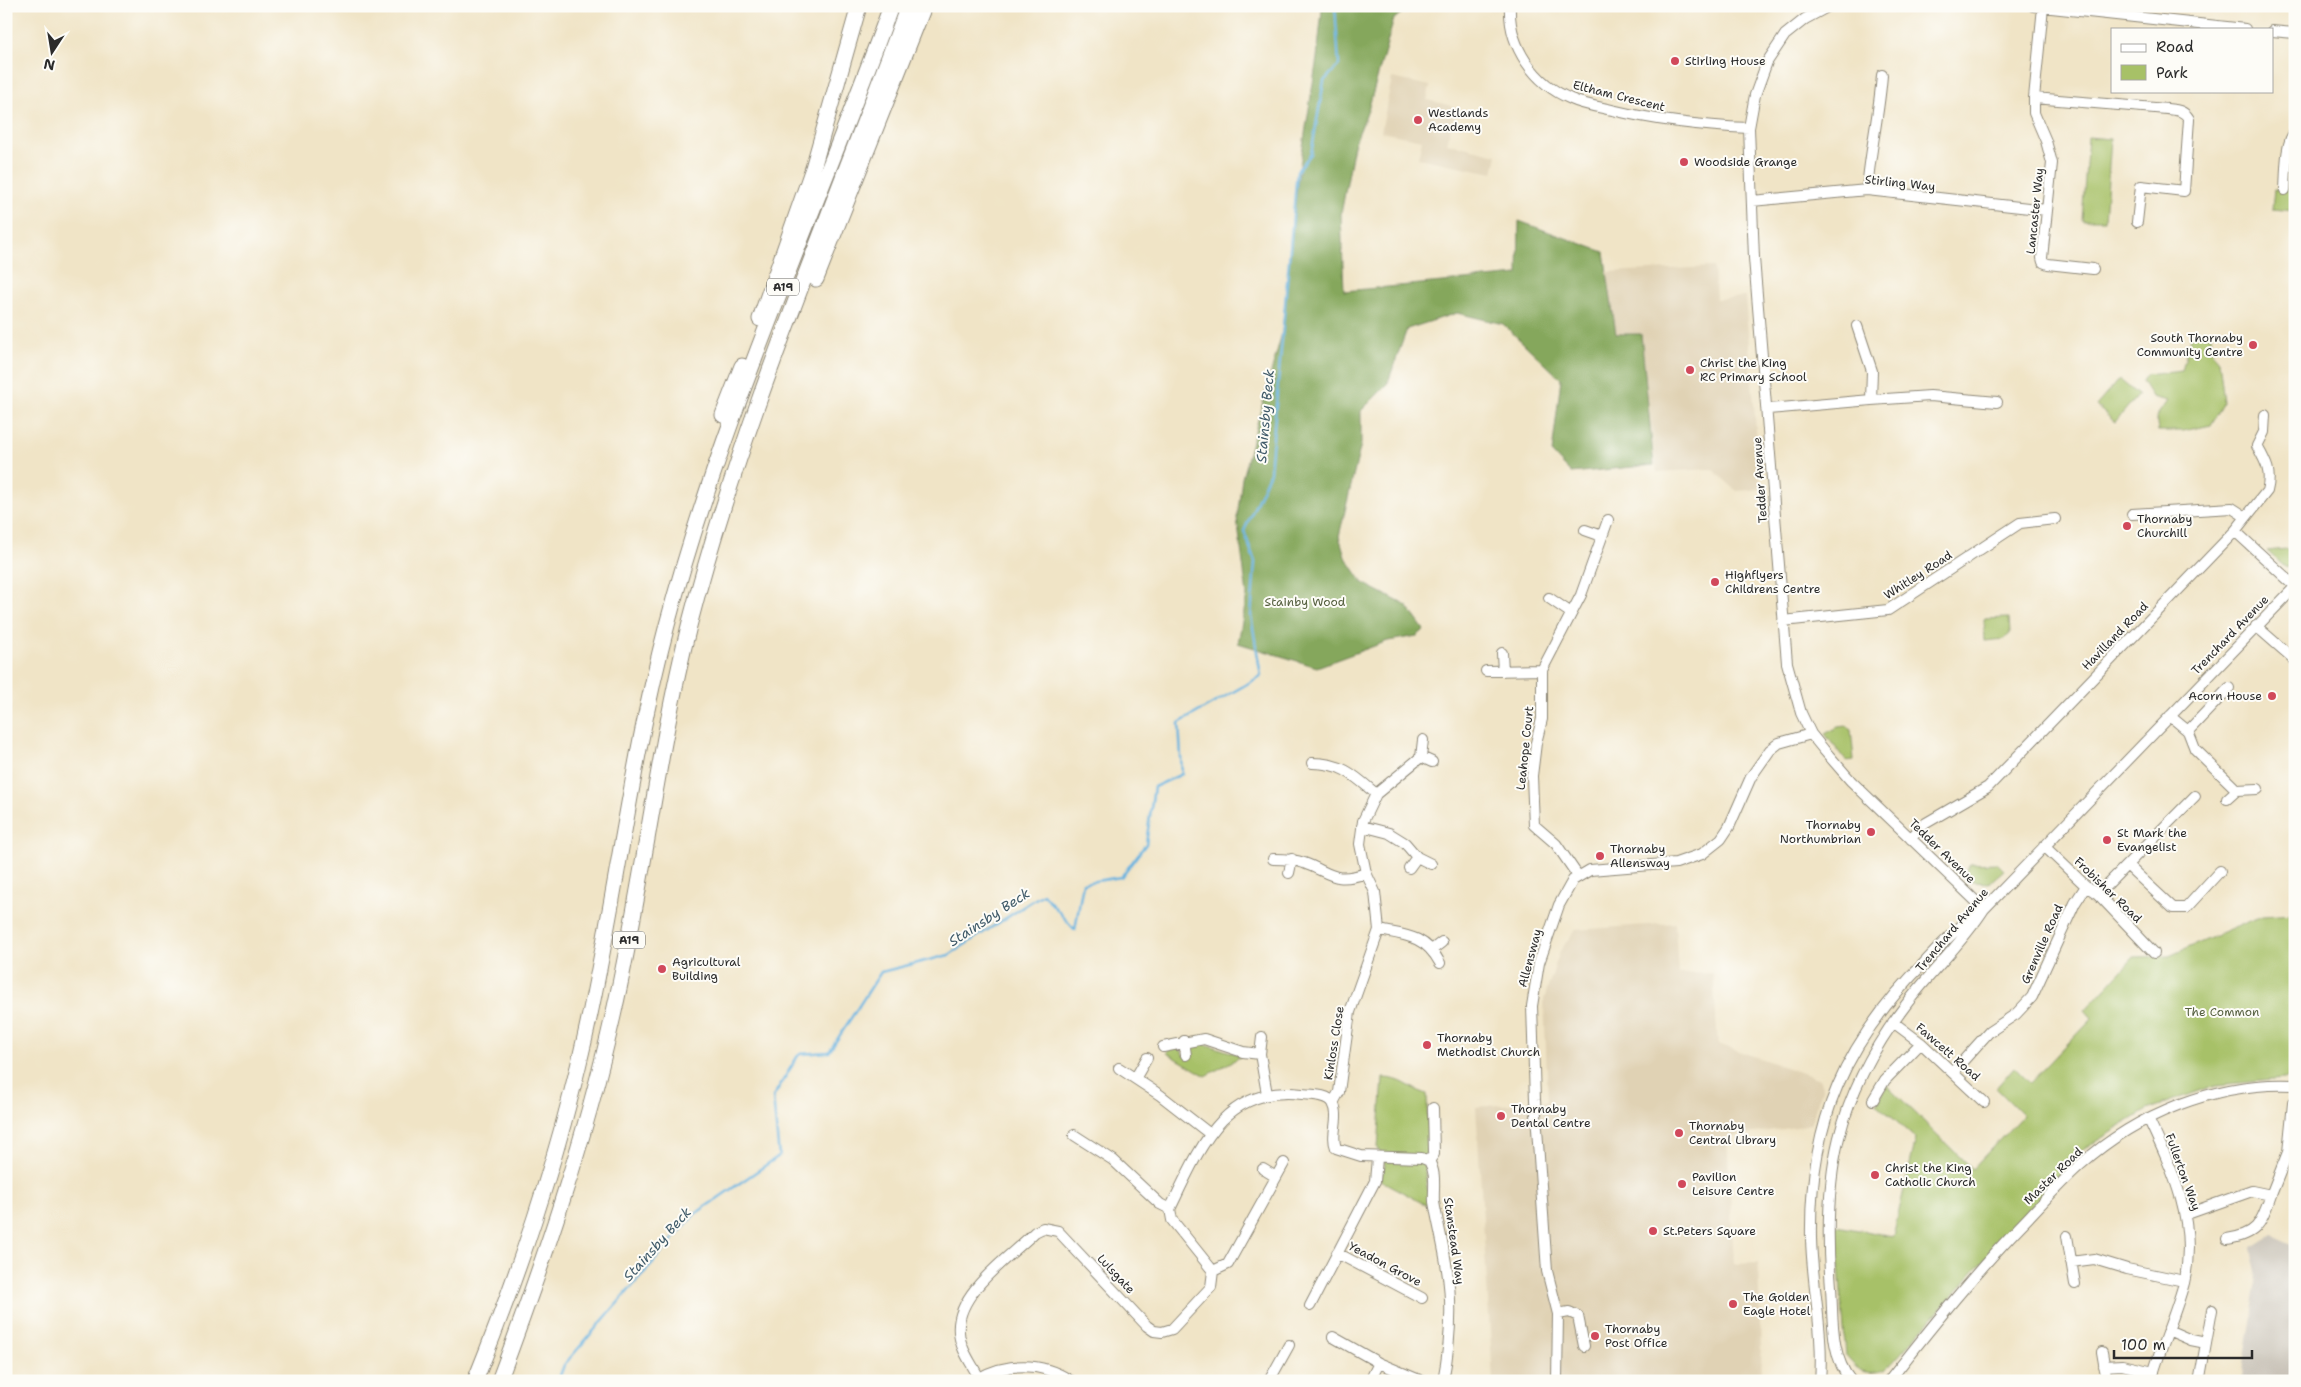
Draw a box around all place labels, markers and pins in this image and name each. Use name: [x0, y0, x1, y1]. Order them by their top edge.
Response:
place label: Stirling House: [1685, 53, 1766, 69]
marker: Stirling House: [1669, 55, 1681, 67]
place label: Westlands Academy: [1428, 105, 1488, 135]
marker: Westlands Academy: [1412, 114, 1424, 126]
place label: Woodside Grange: [1694, 154, 1797, 170]
marker: Woodside Grange: [1678, 156, 1690, 168]
place label: South Thornaby Community Centre: [2137, 330, 2243, 360]
marker: South Thornaby Community Centre: [2247, 339, 2259, 351]
place label: Christ the King RC Primary School: [1700, 355, 1807, 385]
marker: Christ the King RC Primary School: [1684, 364, 1696, 376]
place label: Thornaby Churchill: [2137, 511, 2192, 541]
marker: Thornaby Churchill: [2121, 520, 2133, 532]
place label: Highflyers Childrens Centre: [1725, 567, 1821, 597]
marker: Highflyers Childrens Centre: [1709, 576, 1721, 588]
place label: Acorn House: [2188, 688, 2262, 704]
marker: Acorn House: [2266, 690, 2278, 702]
place label: Thornaby Northumbrian: [1780, 817, 1861, 847]
place label: St Mark the Evangelist: [2117, 825, 2187, 855]
marker: Thornaby Northumbrian: [1865, 826, 1877, 838]
marker: St Mark the Evangelist: [2101, 834, 2113, 846]
place label: Thornaby Allensway: [1610, 841, 1670, 871]
marker: Thornaby Allensway: [1594, 850, 1606, 862]
place label: Agricultural Building: [672, 954, 741, 984]
marker: Agricultural Building: [656, 963, 668, 975]
place label: Thornaby Methodist Church: [1437, 1030, 1540, 1060]
marker: Thornaby Methodist Church: [1421, 1039, 1433, 1051]
place label: Thornaby Dental Centre: [1511, 1101, 1591, 1131]
marker: Thornaby Dental Centre: [1495, 1110, 1507, 1122]
place label: Thornaby Central Library: [1689, 1118, 1776, 1148]
marker: Thornaby Central Library: [1673, 1127, 1685, 1139]
place label: Christ the King Catholic Church: [1885, 1160, 1976, 1190]
place label: Pavilion Leisure Centre: [1692, 1169, 1775, 1199]
marker: Christ the King Catholic Church: [1869, 1169, 1881, 1181]
marker: Pavilion Leisure Centre: [1676, 1178, 1688, 1190]
place label: St.Peters Square: [1663, 1223, 1756, 1239]
marker: St.Peters Square: [1647, 1225, 1659, 1237]
place label: The Golden Eagle Hotel: [1743, 1289, 1811, 1319]
marker: The Golden Eagle Hotel: [1727, 1298, 1739, 1310]
place label: Thornaby Post Office: [1605, 1321, 1668, 1351]
marker: Thornaby Post Office: [1589, 1330, 1601, 1342]

